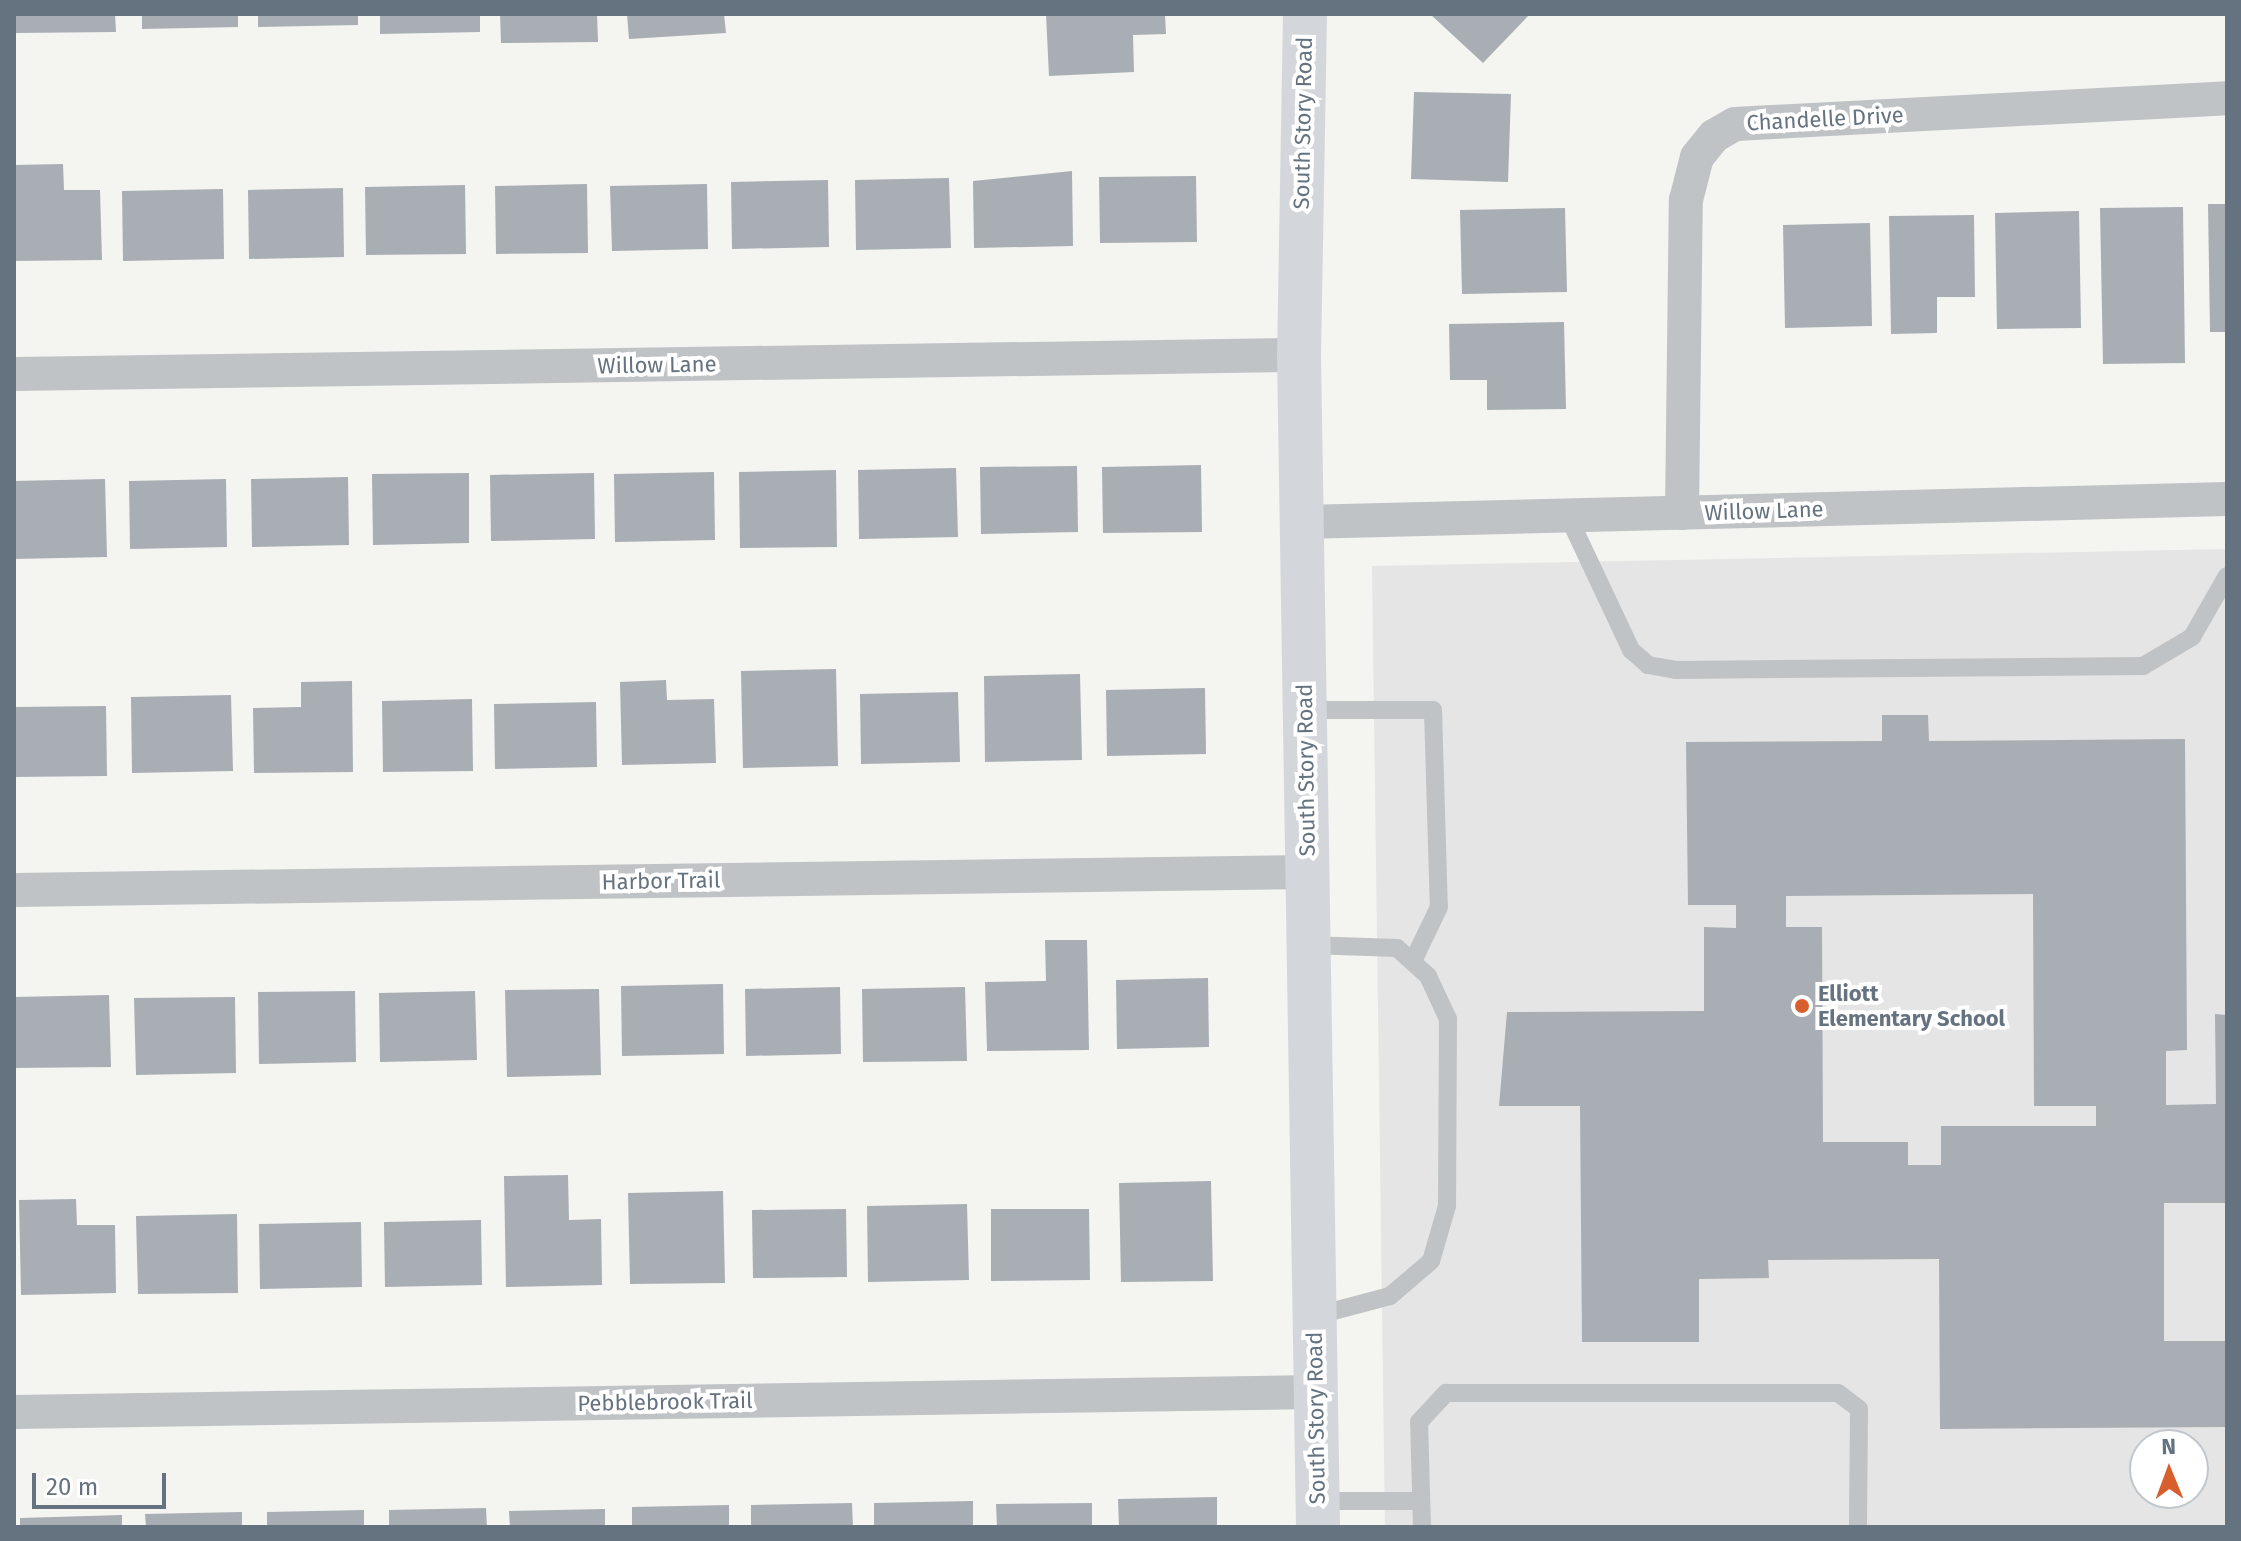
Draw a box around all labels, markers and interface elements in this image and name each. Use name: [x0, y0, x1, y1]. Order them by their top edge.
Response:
street label: South Story Road: [1288, 36, 1318, 210]
street label: Chandelle Drive: [1746, 102, 1904, 136]
street label: Willow Lane: [597, 351, 717, 379]
street label: Willow Lane: [1704, 496, 1824, 526]
street label: South Story Road: [1291, 683, 1321, 857]
street label: Harbor Trail: [601, 867, 721, 895]
place label: Elliott Elementary School: [1818, 980, 2005, 1032]
marker: Elliott Elementary School: [1793, 997, 1811, 1015]
street label: South Story Road: [1301, 1331, 1331, 1505]
street label: Pebblebrook Trail: [577, 1387, 753, 1417]
north arrow: [2129, 1429, 2209, 1509]
text: N: [2161, 1433, 2176, 1460]
scale bar: [36, 1457, 170, 1507]
text: 20 m: [46, 1473, 98, 1501]

